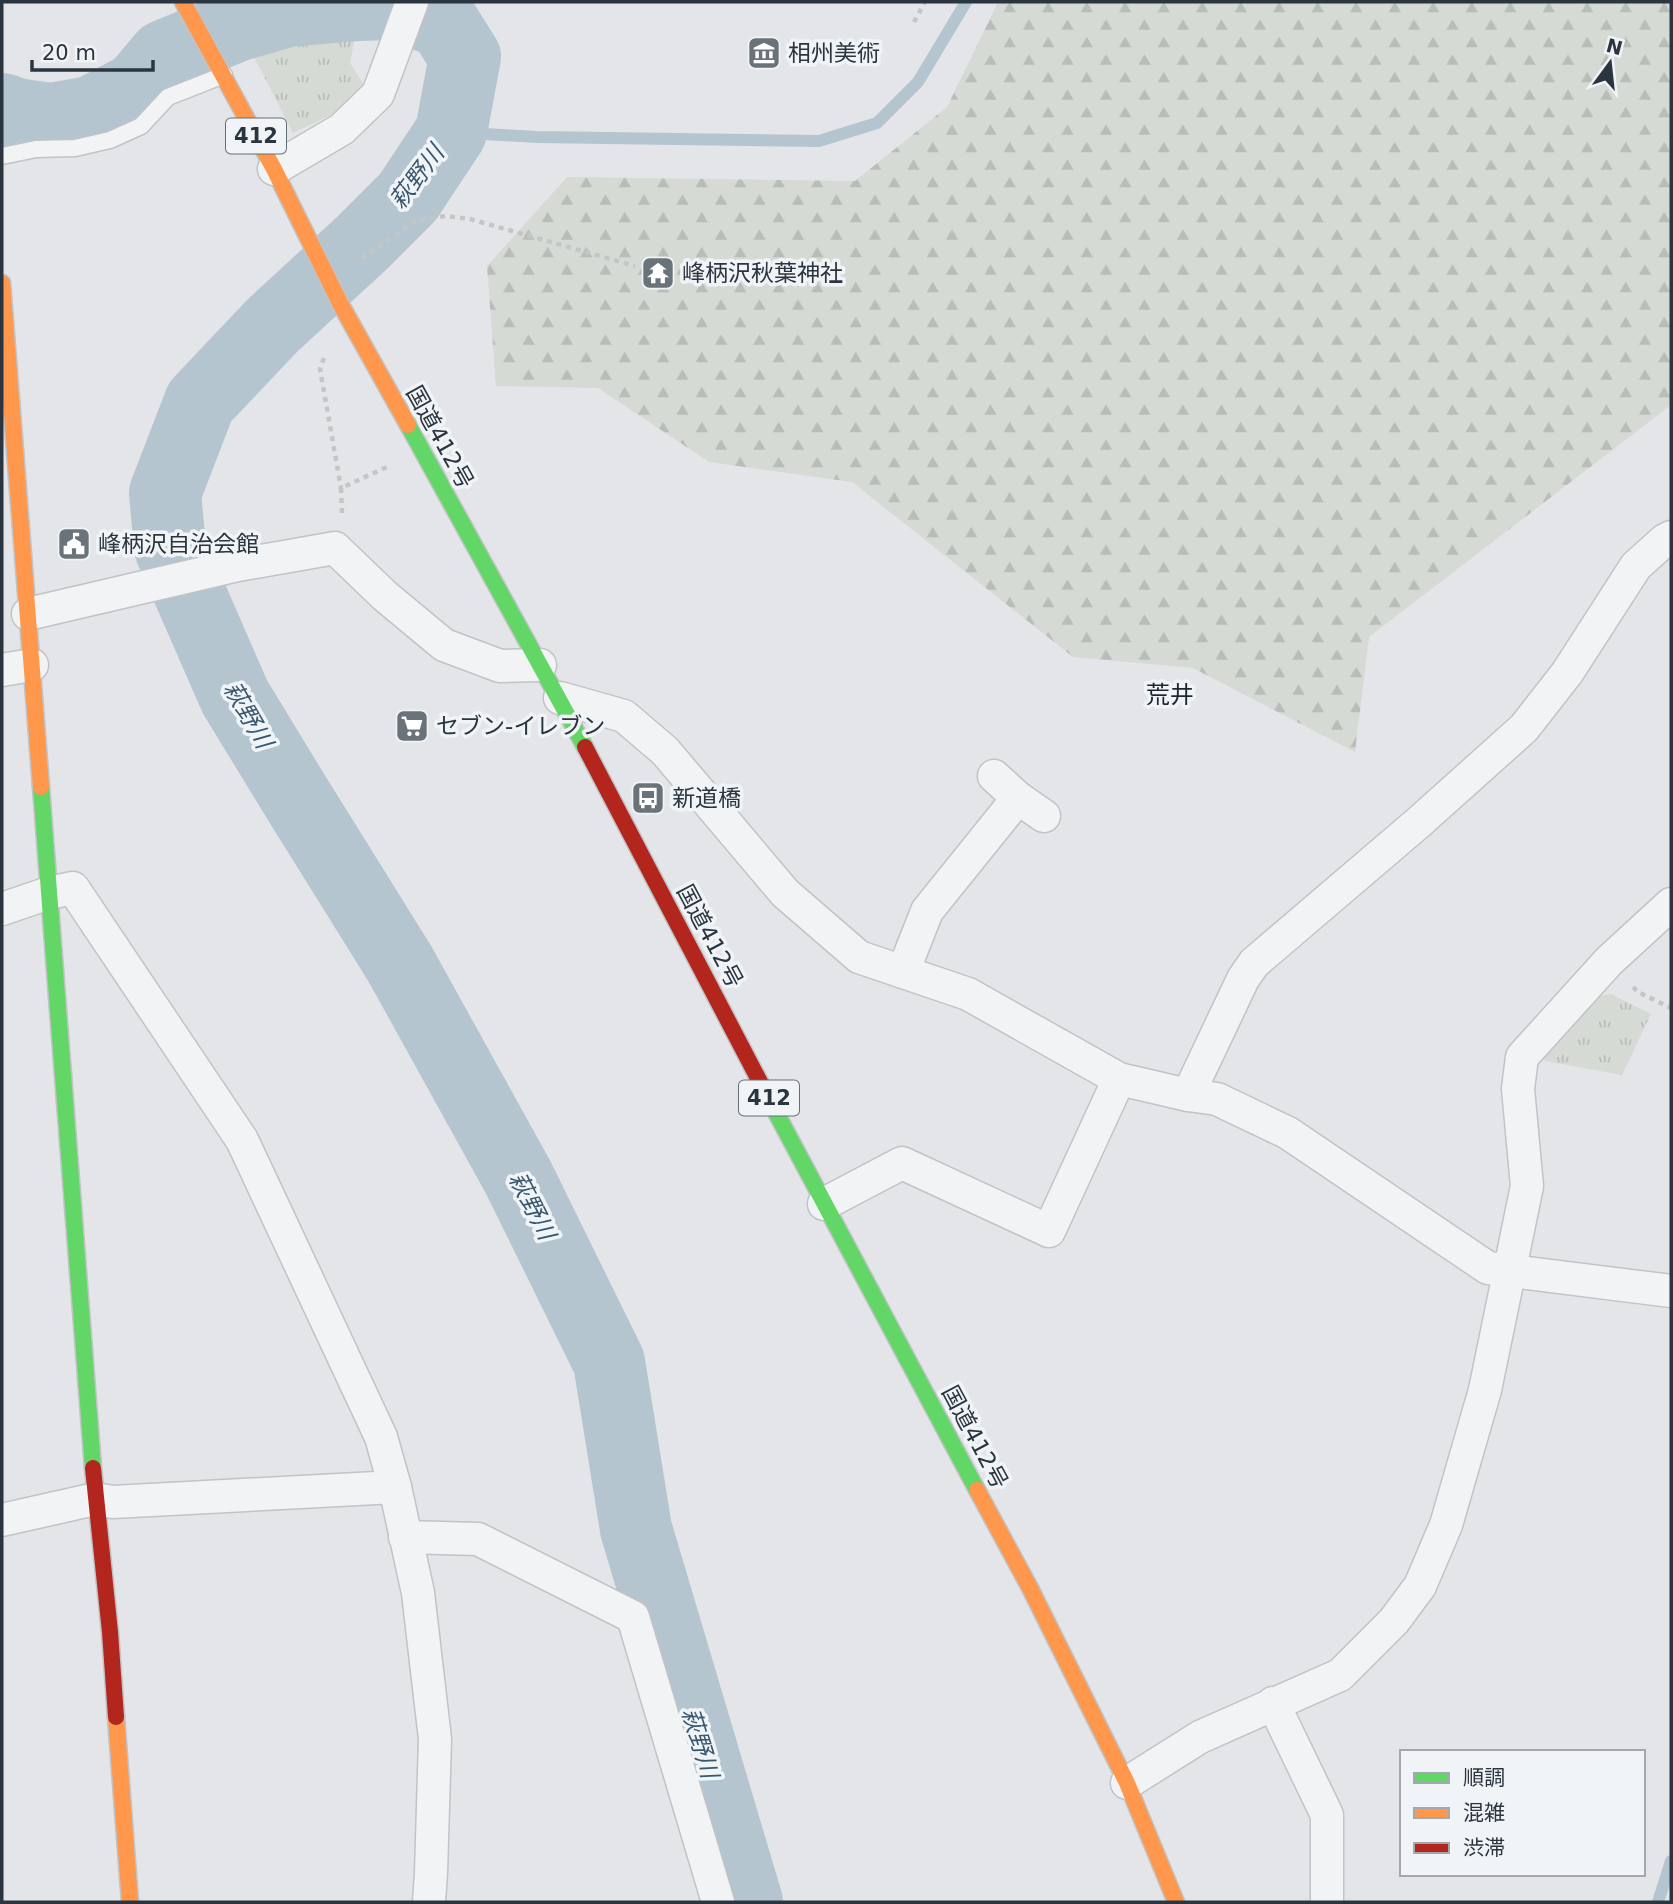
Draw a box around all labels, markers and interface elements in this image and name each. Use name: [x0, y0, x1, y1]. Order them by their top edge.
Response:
scale bar: [32, 28, 152, 72]
north arrow: [1575, 28, 1645, 98]
museum icon: 相州美術: [745, 34, 783, 72]
text: N: [1604, 34, 1625, 59]
place label: 相州美術: [788, 40, 880, 66]
text: 20 m: [42, 41, 96, 65]
road number: 412: [226, 118, 286, 154]
water label: 萩野川: [384, 137, 452, 214]
temple icon: 峰柄沢秋葉神社: [639, 254, 677, 292]
place label: 峰柄沢秋葉神社: [682, 260, 843, 286]
street label: 国道412号: [401, 381, 479, 493]
public building icon: 峰柄沢自治会館: [55, 525, 93, 563]
place label: 峰柄沢自治会館: [98, 531, 259, 557]
water label: 萩野川: [218, 677, 280, 756]
district label: 荒井: [1146, 681, 1194, 709]
supermarket icon: セブン-イレブン: [393, 707, 431, 745]
place label: セブン-イレブン: [436, 713, 605, 739]
bus stop icon: 新道橋: [629, 779, 667, 817]
place label: 新道橋: [672, 785, 741, 811]
street label: 国道412号: [672, 880, 748, 992]
road number: 412: [739, 1080, 799, 1116]
water label: 萩野川: [503, 1168, 562, 1247]
street label: 国道412号: [937, 1381, 1013, 1493]
water label: 萩野川: [676, 1704, 725, 1784]
legend: [1400, 1750, 1645, 1876]
text: 順調: [1463, 1766, 1505, 1790]
text: 混雑: [1463, 1801, 1505, 1825]
text: 渋滞: [1463, 1836, 1505, 1860]

